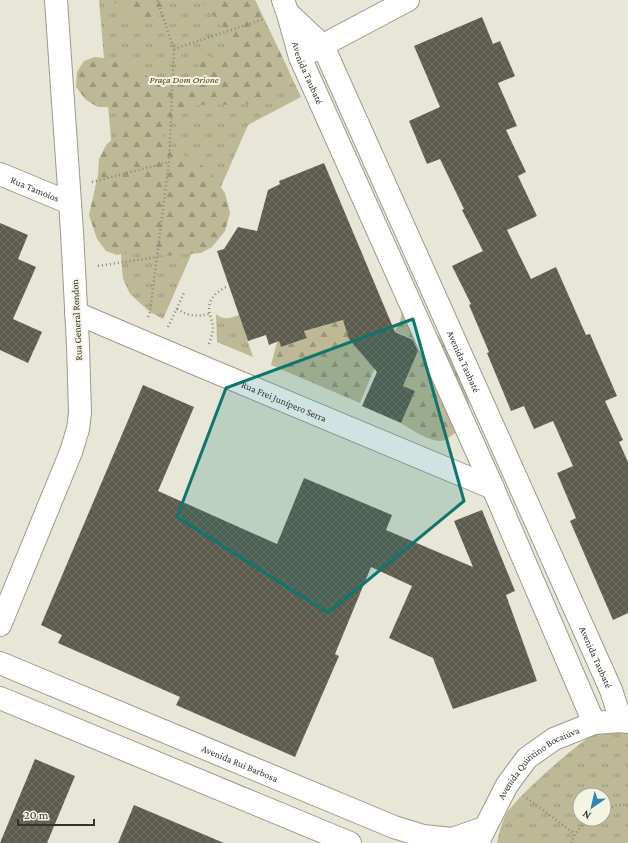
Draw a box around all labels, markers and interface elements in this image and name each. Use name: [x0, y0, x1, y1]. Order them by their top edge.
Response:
street label: Avenida Taubaté: [290, 40, 326, 106]
park label: Praça Dom Orione: [149, 74, 219, 85]
street label: Rua Tamoios: [9, 174, 61, 204]
street label: Rua General Rondon: [69, 278, 84, 361]
street label: Avenida Taubaté: [445, 329, 482, 395]
street label: Rua Frei Junípero Serra: [240, 379, 329, 424]
street label: Avenida Taubaté: [577, 625, 615, 690]
street label: Avenida Quintino Bocaiúva: [496, 724, 581, 801]
street label: Avenida Rui Barbosa: [200, 743, 280, 784]
north arrow: [572, 787, 612, 827]
scale bar: [18, 801, 94, 827]
text: 20 m: [24, 808, 49, 822]
text: N: [580, 808, 593, 822]

